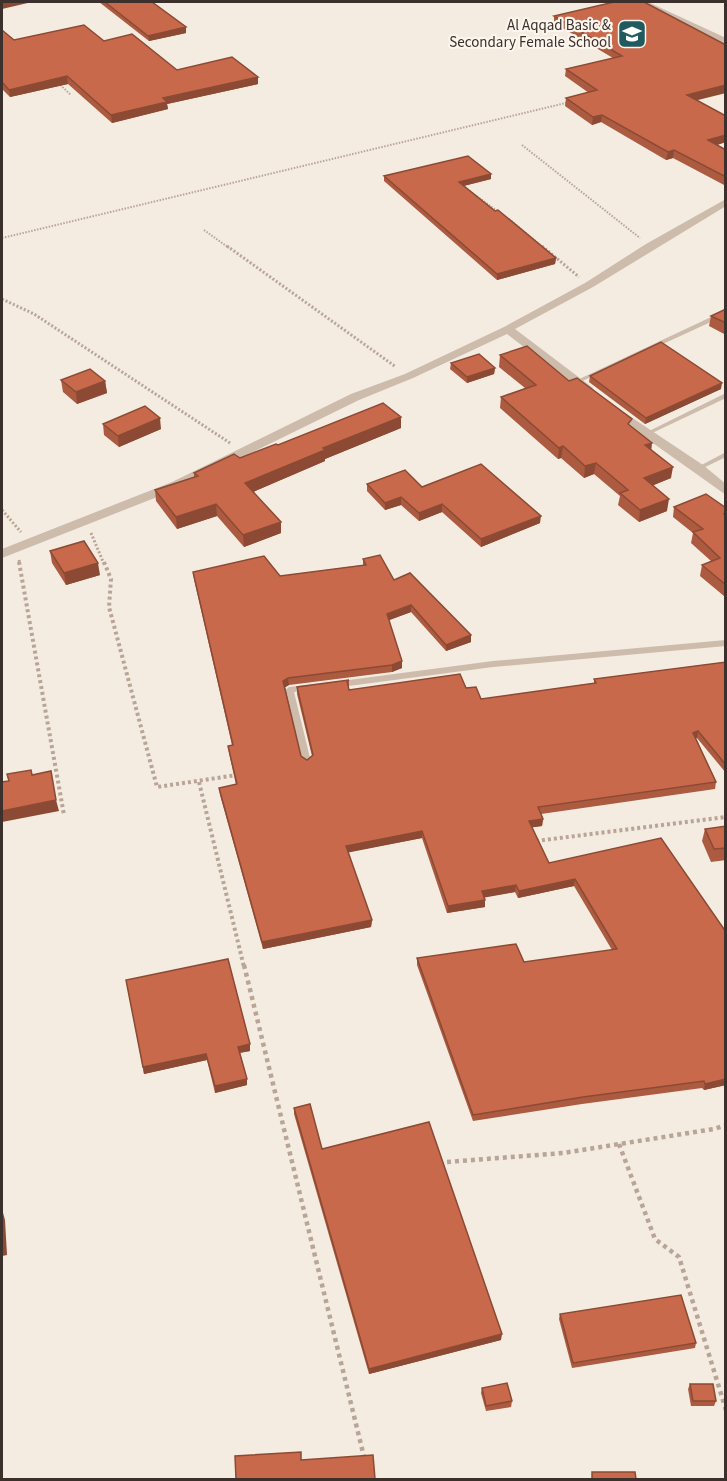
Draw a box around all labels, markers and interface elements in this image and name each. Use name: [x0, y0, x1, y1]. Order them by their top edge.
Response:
place label: Al Aqqad Basic & Secondary Female School: [449, 15, 611, 53]
school or university icon: Al Aqqad Basic & Secondary Female School: [616, 18, 648, 50]

